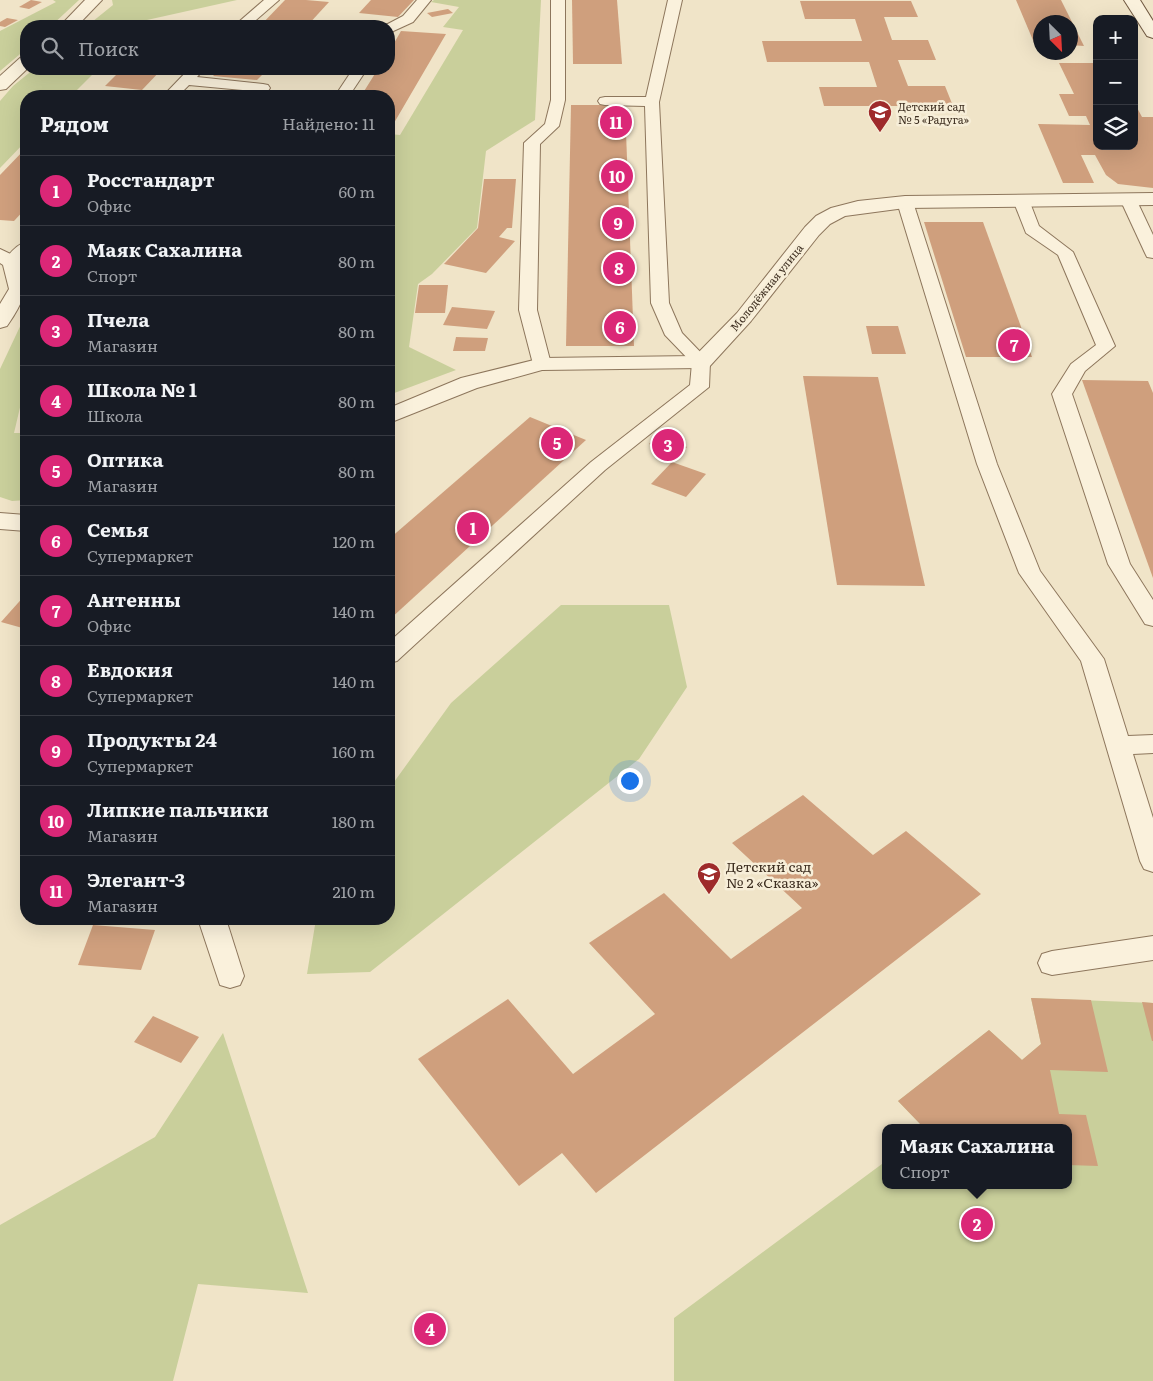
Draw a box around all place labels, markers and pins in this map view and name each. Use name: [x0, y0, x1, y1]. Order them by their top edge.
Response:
place label: Детский сад № 5 «Радуга»: [898, 98, 969, 127]
school or university icon: Детский сад № 5 «Радуга»: [867, 99, 893, 133]
pin: 11: [600, 103, 632, 141]
pin: 10: [601, 157, 633, 195]
pin: 9: [602, 204, 634, 242]
pin: 8: [603, 249, 635, 287]
pin: 6: [604, 308, 636, 346]
pin: 7: [998, 326, 1030, 364]
pin: 5: [541, 424, 573, 462]
pin: 3: [652, 426, 684, 464]
pin: 1: [457, 509, 489, 547]
place label: Детский сад № 2 «Сказка»: [726, 856, 819, 892]
school or university icon: Детский сад № 2 «Сказка»: [696, 861, 722, 895]
pin: 2: [961, 1205, 993, 1243]
pin: 4: [414, 1310, 446, 1348]

